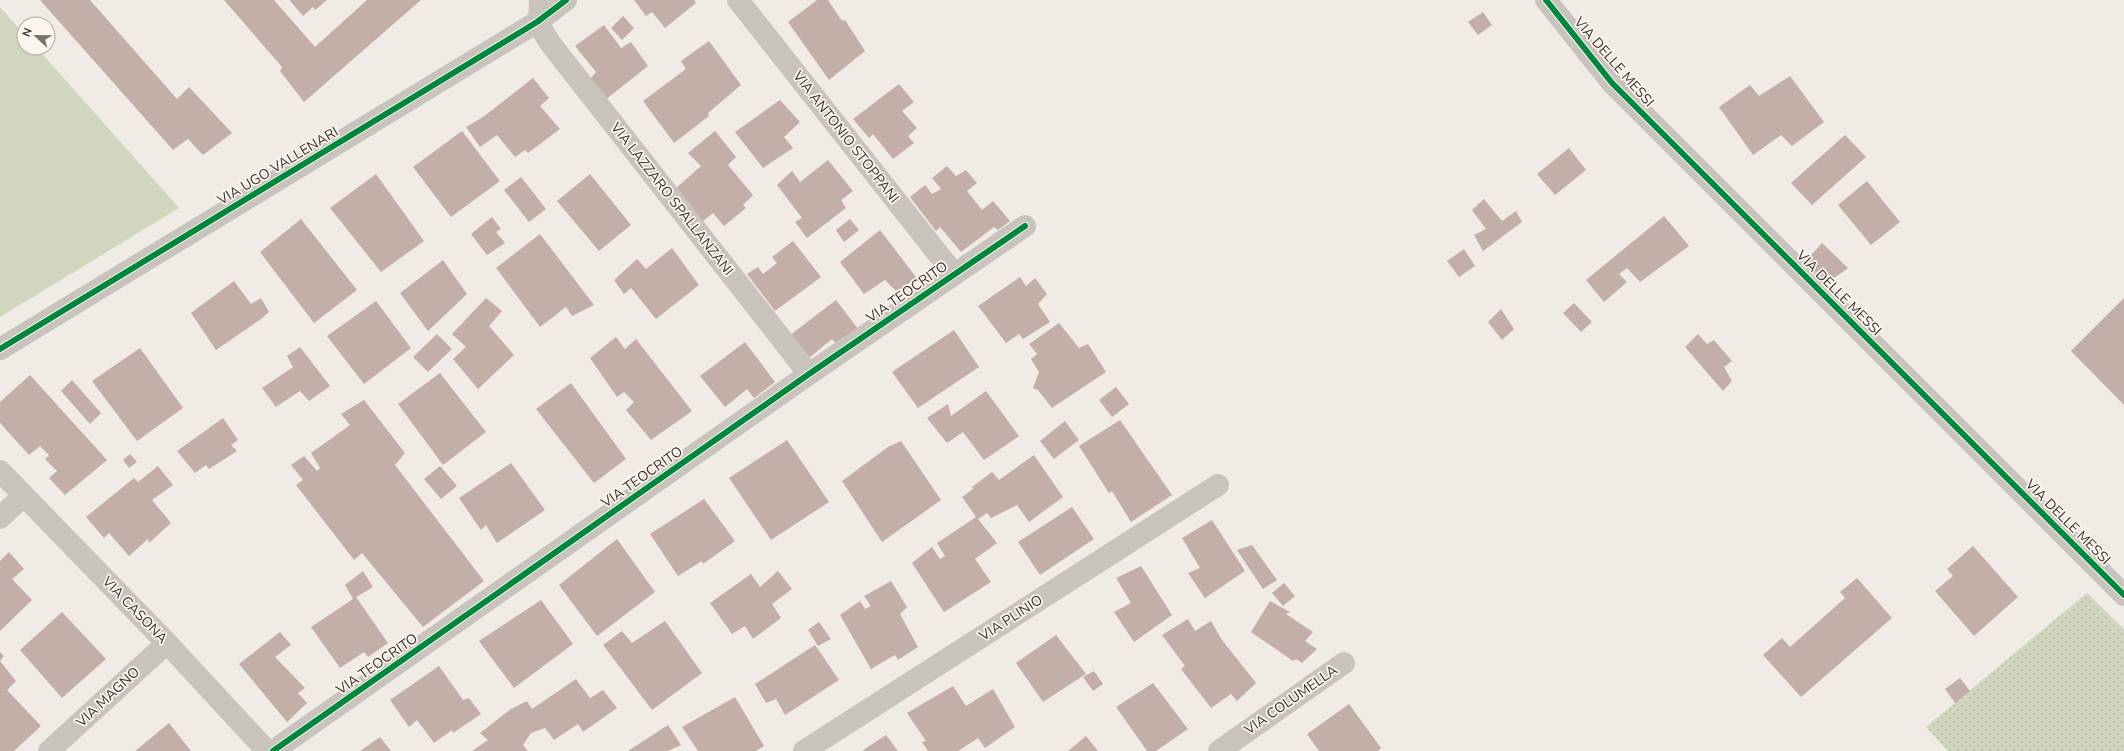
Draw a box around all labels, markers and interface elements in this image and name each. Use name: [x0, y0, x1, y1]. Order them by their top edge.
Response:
street label: VIA DELLE MESSI: [1569, 12, 1658, 111]
north arrow: [16, 16, 56, 56]
text: N: [19, 26, 36, 39]
street label: VIA ANTONIO STOPPANI: [788, 66, 903, 207]
street label: VIA LAZZARO SPALLANZANI: [606, 118, 738, 279]
street label: VIA UGO VALLENARI: [213, 122, 342, 210]
street label: VIA DELLE MESSI: [1792, 246, 1886, 340]
street label: VIA TEOCRITO: [862, 257, 951, 328]
street label: VIA TEOCRITO: [597, 442, 686, 513]
street label: VIA DELLE MESSI: [2021, 475, 2115, 569]
street label: VIA CASONA: [98, 572, 172, 648]
street label: VIA PLINIO: [975, 590, 1046, 646]
street label: VIA TEOCRITO: [332, 629, 421, 700]
street label: VIA COLUMELLA: [1240, 661, 1341, 740]
street label: VIA MAGNO: [71, 663, 144, 732]

